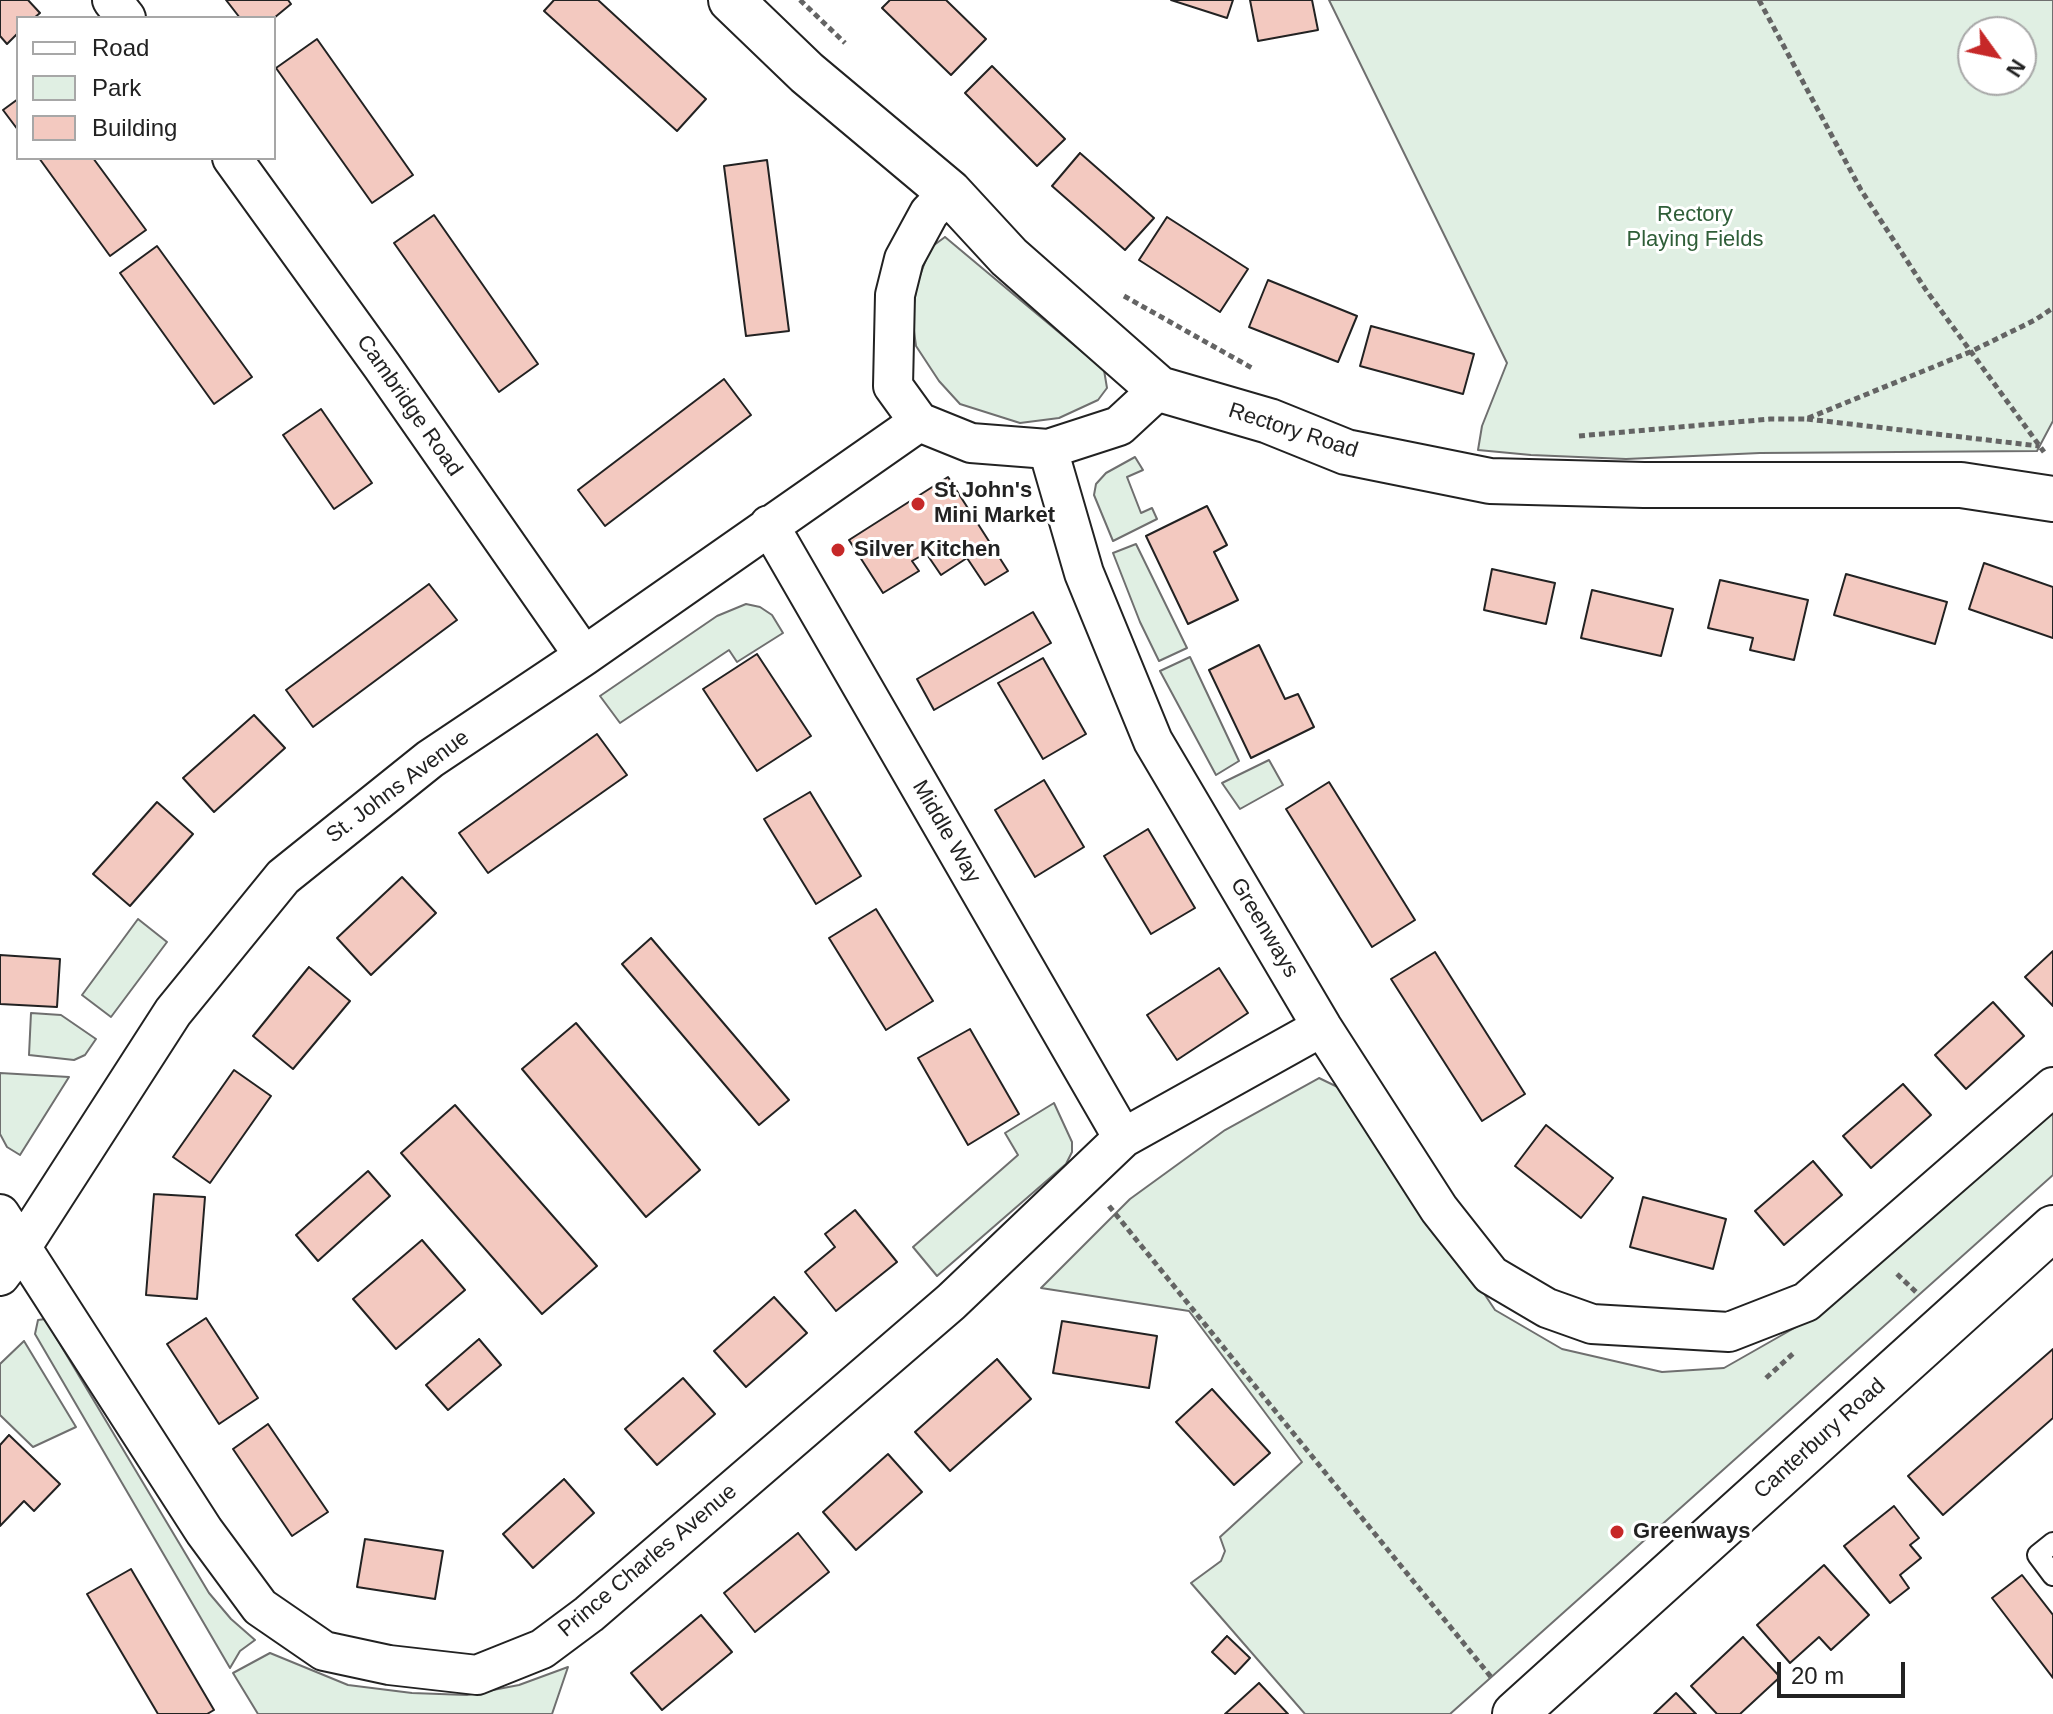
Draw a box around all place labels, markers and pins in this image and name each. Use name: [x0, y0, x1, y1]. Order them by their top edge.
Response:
place label: St John's Mini Market: [934, 478, 1055, 530]
marker: St John's Mini Market: [909, 495, 927, 513]
place label: Silver Kitchen: [854, 537, 1001, 563]
marker: Silver Kitchen: [829, 541, 847, 559]
place label: Greenways: [1633, 1519, 1750, 1545]
marker: Greenways: [1608, 1523, 1626, 1541]

